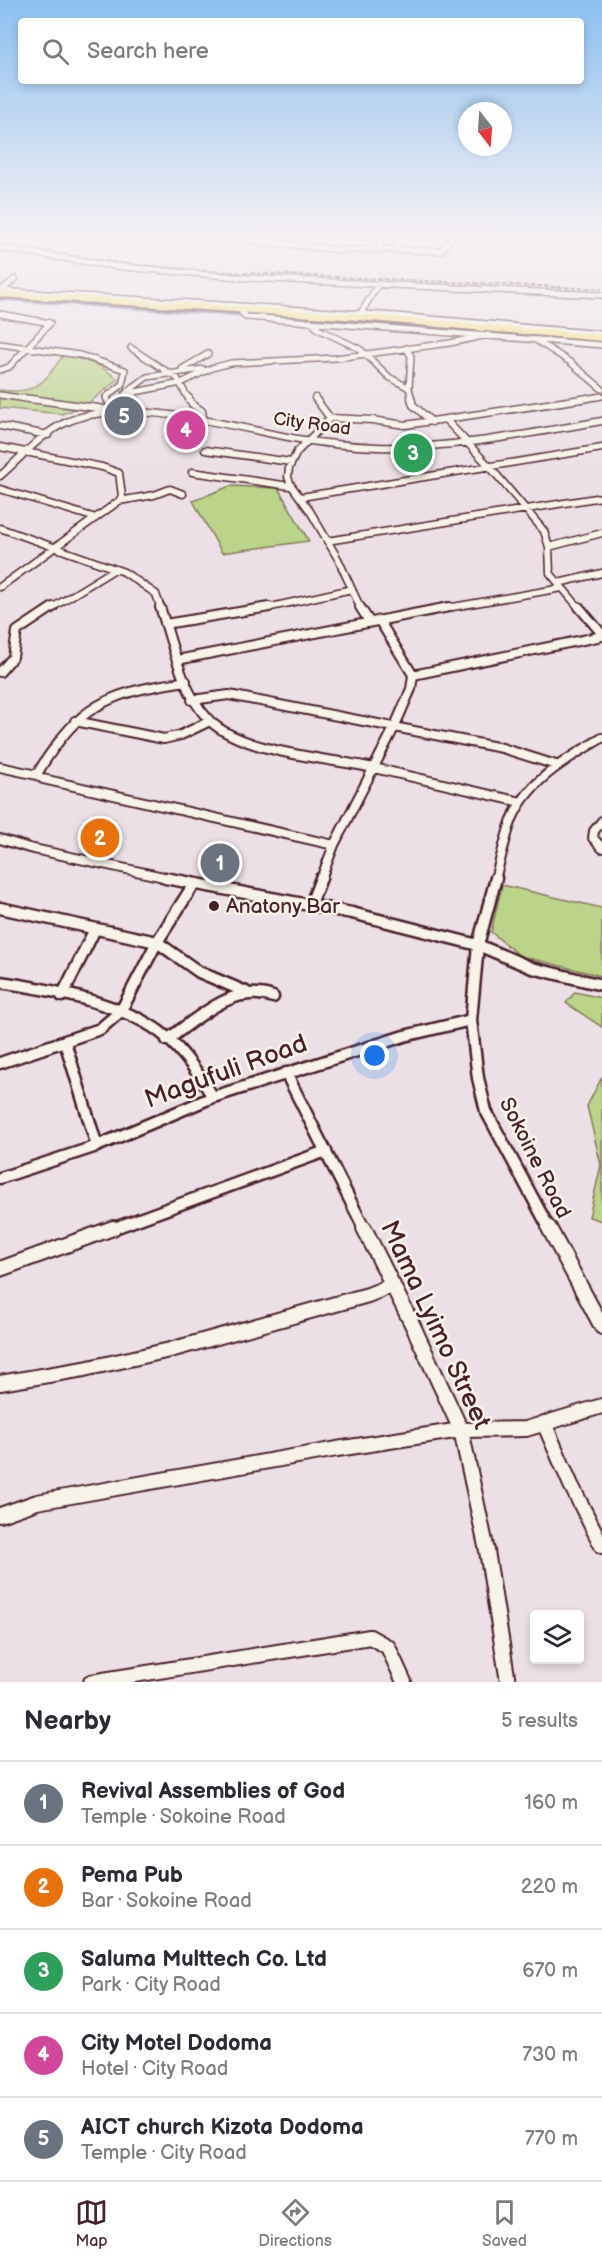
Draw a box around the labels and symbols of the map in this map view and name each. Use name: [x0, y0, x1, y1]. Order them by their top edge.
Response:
north arrow: [458, 102, 512, 156]
pin: 5: [104, 394, 144, 438]
pin: 4: [166, 408, 206, 452]
street label: City Road: [272, 408, 352, 440]
pin: 3: [394, 430, 432, 476]
pin: 2: [80, 816, 120, 860]
pin: 1: [200, 840, 240, 886]
place label: Anatony Bar: [226, 894, 340, 919]
marker: Anatony Bar: [207, 899, 221, 913]
street label: Magufuli Road: [141, 1028, 311, 1116]
your location: [360, 1041, 389, 1070]
street label: Sokoine Road: [494, 1093, 576, 1223]
street label: Mama Lyimo Street: [373, 1216, 497, 1434]

